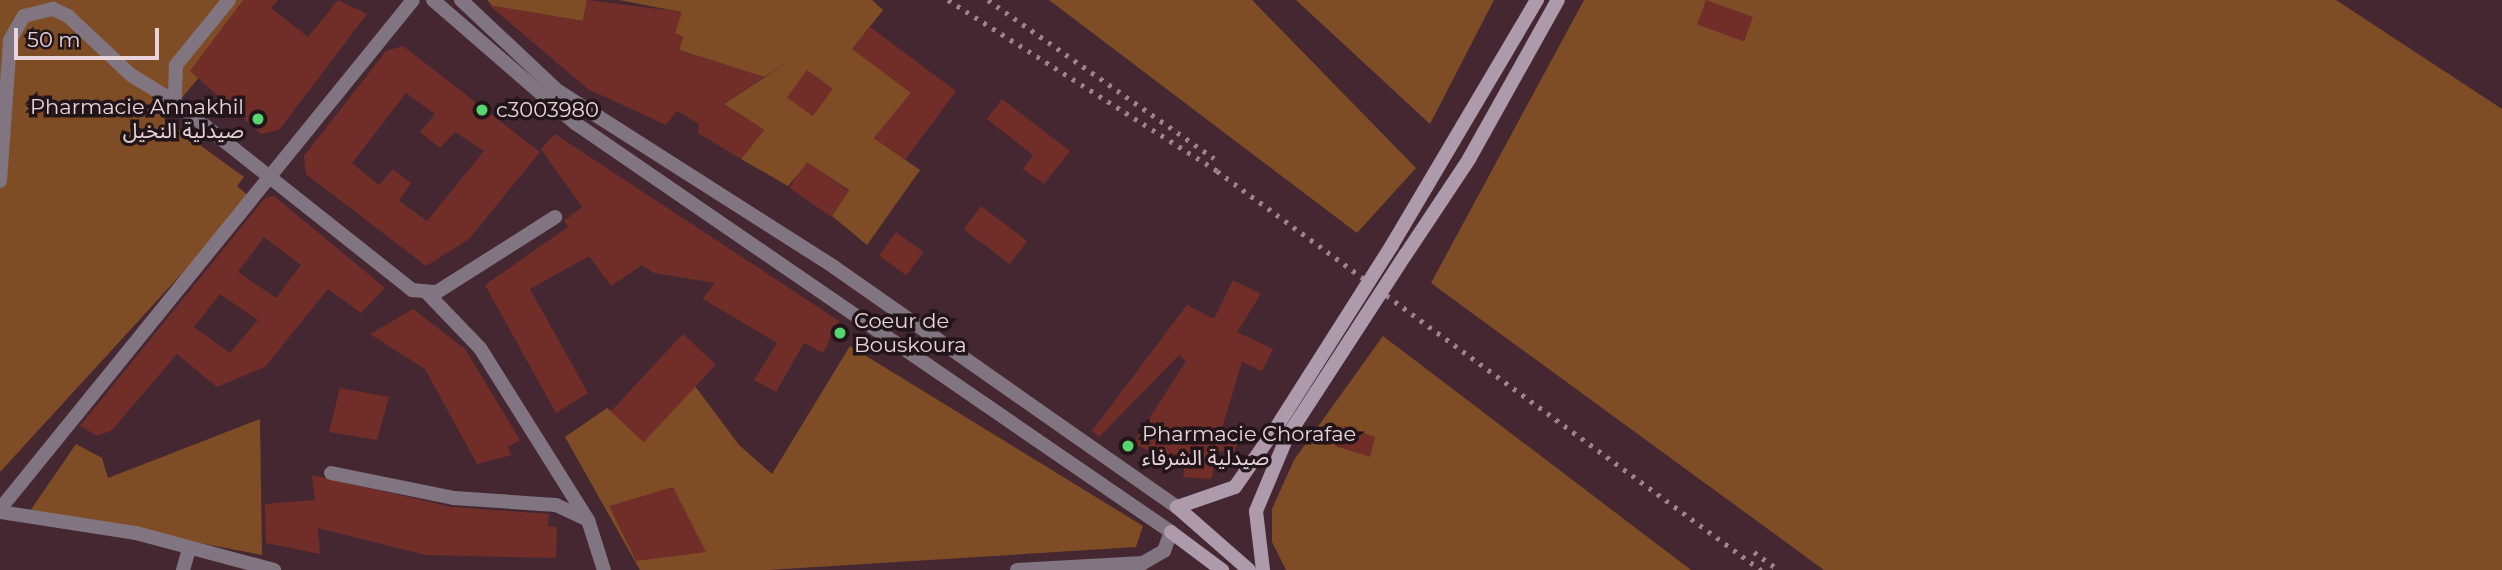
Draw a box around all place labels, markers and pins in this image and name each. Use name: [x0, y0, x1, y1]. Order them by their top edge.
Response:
place label: Pharmacie Annakhil صيدلية النخيل: [30, 94, 244, 144]
place label: c3003980: [496, 97, 599, 123]
marker: c3003980: [474, 102, 490, 118]
marker: Pharmacie Annakhil صيدلية النخيل: [250, 111, 266, 127]
place label: Coeur de Bouskoura: [854, 308, 967, 358]
marker: Coeur de Bouskoura: [832, 325, 848, 341]
place label: Pharmacie Chorafae صيدلية الشرفاء: [1142, 421, 1356, 471]
marker: Pharmacie Chorafae صيدلية الشرفاء: [1120, 438, 1136, 454]

